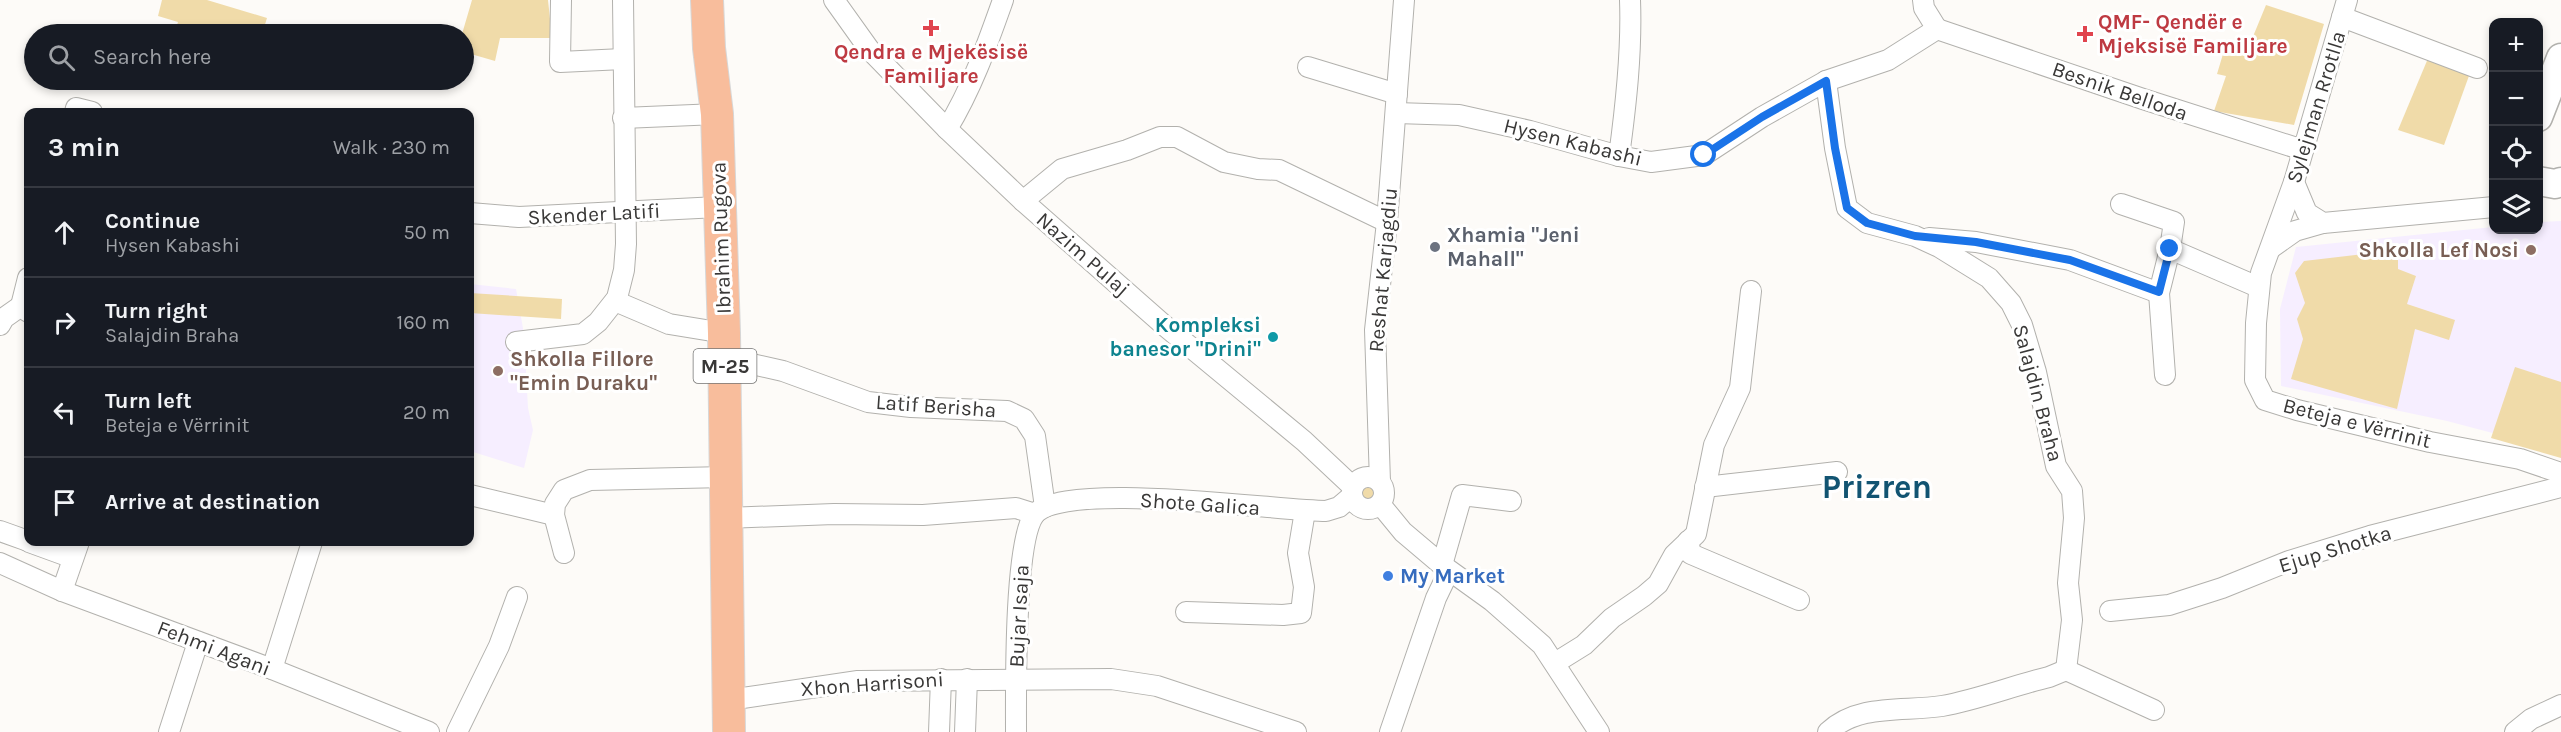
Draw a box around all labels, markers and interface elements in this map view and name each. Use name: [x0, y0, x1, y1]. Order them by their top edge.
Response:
place label: QMF- Qendër e Mjeksisë Familjare: [2098, 10, 2288, 58]
map controls: [2489, 18, 2543, 234]
button: +: [2489, 18, 2543, 72]
marker: Qendra e Mjekësisë Familjare: [922, 19, 940, 37]
search box: [24, 24, 474, 90]
marker: QMF- Qendër e Mjeksisë Familjare: [2076, 25, 2094, 43]
street label: Sylejman Rrotlla: [2281, 28, 2351, 186]
place label: Qendra e Mjekësisë Familjare: [834, 40, 1028, 88]
icon: search: [45, 41, 78, 74]
text: Search here: [93, 44, 211, 70]
street label: Besnik Belloda: [2049, 57, 2191, 125]
button: −: [2489, 72, 2543, 126]
street label: Hysen Kabashi: [1501, 113, 1645, 171]
button: locate: [2489, 126, 2543, 180]
text: 3 min: [48, 132, 120, 163]
text: Walk · 230 m: [333, 136, 450, 159]
route start: [1690, 141, 1716, 167]
street label: Ibrahim Rugova: [706, 162, 736, 314]
button: layers: [2489, 180, 2543, 234]
street label: Reshat Karjagdiu: [1364, 187, 1402, 353]
street label: Skender Latifi: [527, 199, 661, 229]
street label: Nazim Pulaj: [1032, 207, 1134, 301]
text: Continue: [105, 208, 200, 234]
icon: ahead: [48, 216, 81, 249]
text: 50 m: [403, 221, 450, 244]
place label: Xhamia "Jeni Mahall": [1447, 223, 1580, 271]
text: Hysen Kabashi: [105, 234, 240, 257]
route end: [2156, 235, 2182, 261]
place label: Shkolla Lef Nosi: [2358, 238, 2519, 262]
marker: Xhamia "Jeni Mahall": [1428, 240, 1442, 254]
marker: Shkolla Lef Nosi: [2524, 243, 2538, 257]
text: Turn right: [105, 298, 208, 324]
icon: right: [48, 306, 81, 339]
text: 160 m: [397, 311, 450, 334]
place label: Kompleksi banesor "Drini": [1110, 313, 1261, 361]
street label: Salajdin Braha: [2008, 322, 2068, 464]
text: Salajdin Braha: [105, 324, 239, 347]
marker: Kompleksi banesor "Drini": [1266, 330, 1280, 344]
place label: Shkolla Fillore "Emin Duraku": [510, 347, 657, 395]
road number: M-25: [694, 349, 756, 383]
marker: Shkolla Fillore "Emin Duraku": [491, 364, 505, 378]
text: Turn left: [105, 388, 192, 414]
street label: Latif Berisha: [875, 390, 997, 422]
street label: Beteja e Vërrinit: [2281, 393, 2434, 453]
icon: left: [48, 396, 81, 429]
text: 20 m: [403, 401, 450, 424]
text: Beteja e Vërrinit: [105, 414, 249, 437]
district label: Prizren: [1822, 468, 1932, 506]
icon: arrive: [48, 486, 81, 519]
street label: Shote Galica: [1139, 488, 1261, 520]
text: Arrive at destination: [105, 489, 320, 515]
street label: Ejup Shotka: [2276, 520, 2394, 578]
street label: Bujar Isaja: [1004, 564, 1034, 668]
place label: My Market: [1400, 564, 1505, 588]
marker: My Market: [1381, 569, 1395, 583]
street label: Fehmi Agani: [154, 615, 274, 681]
street label: Xhon Harrisoni: [799, 667, 945, 701]

